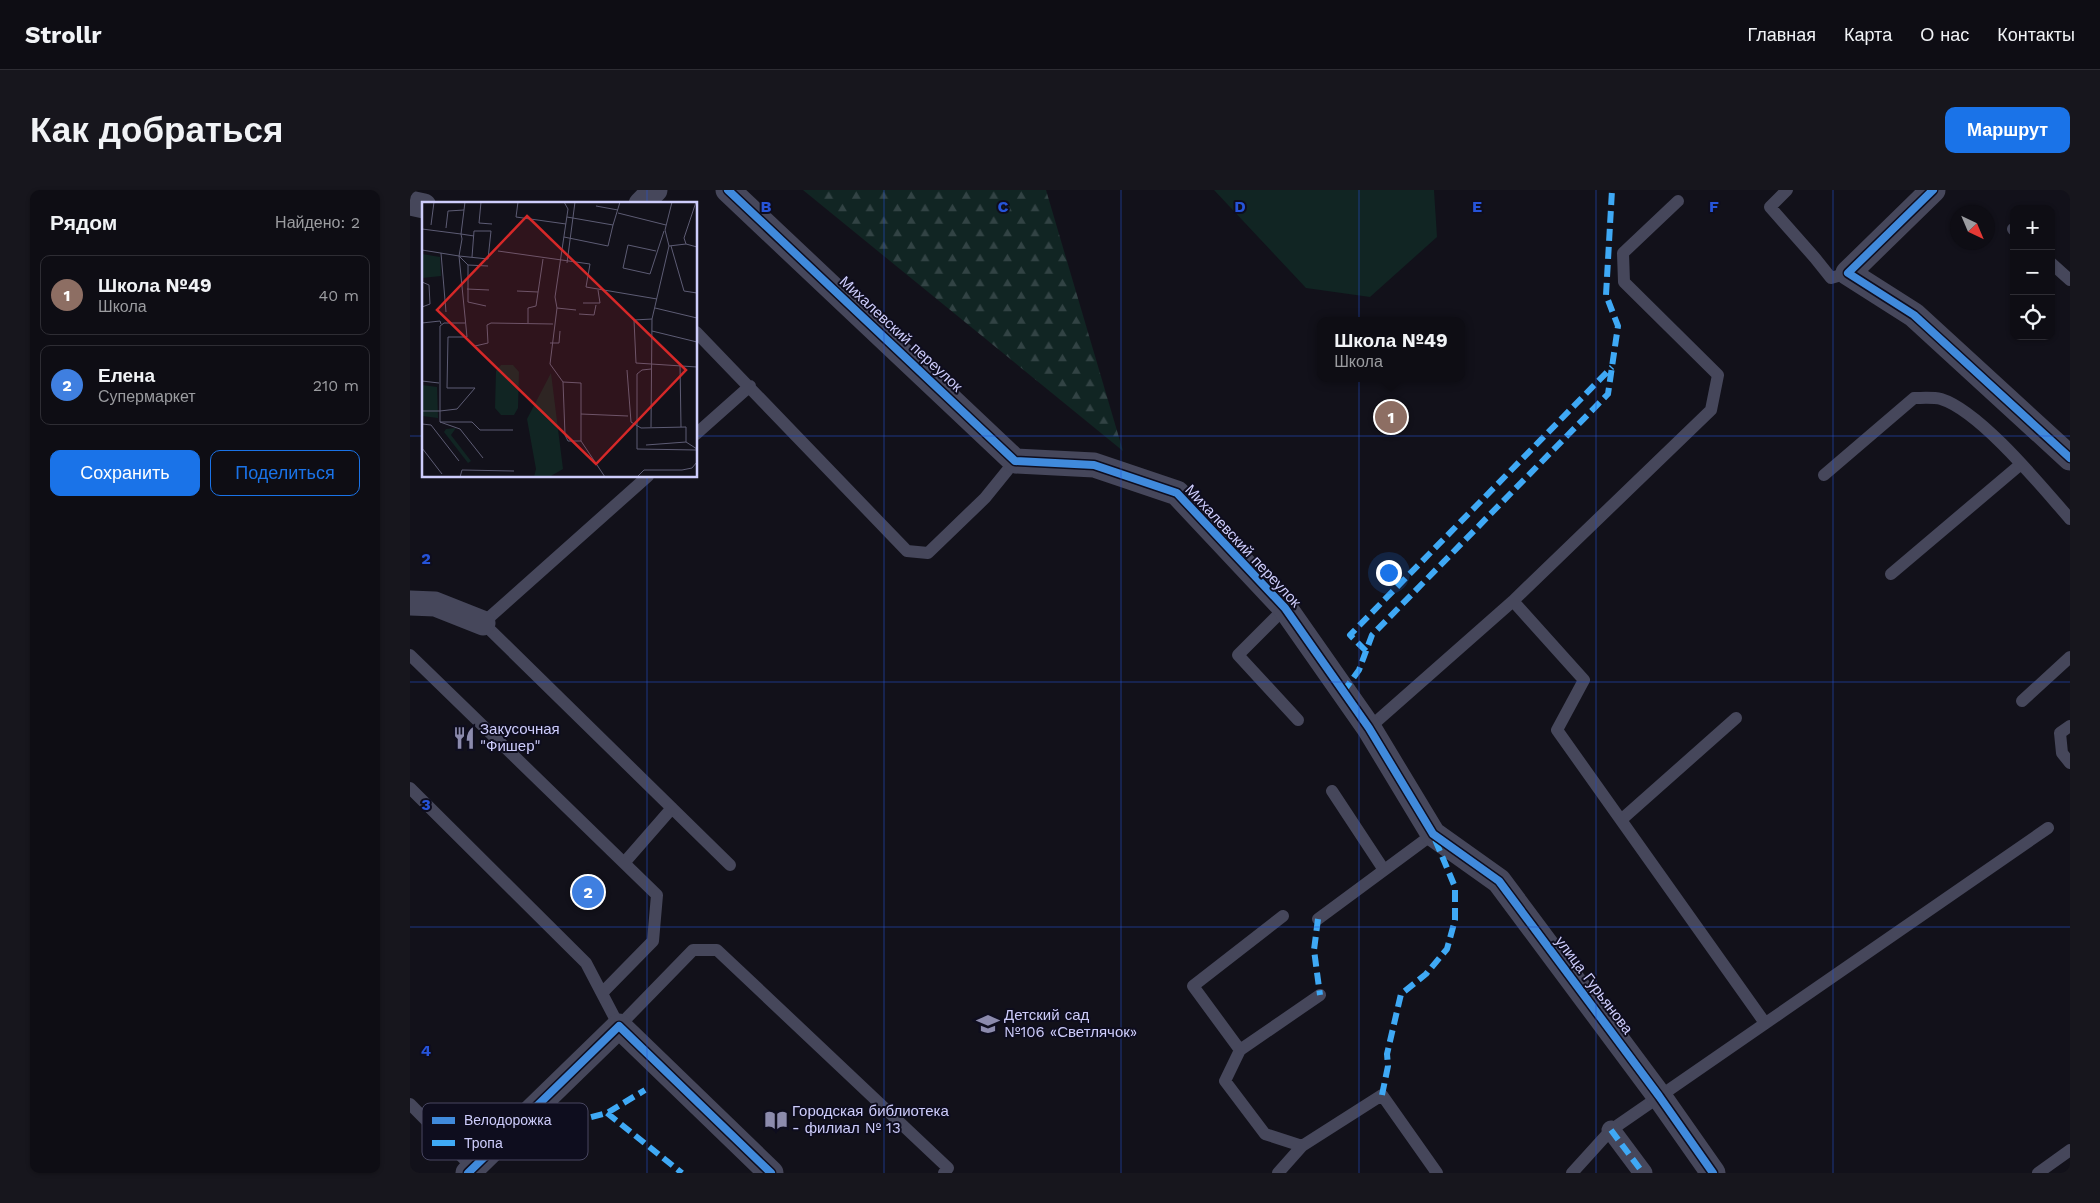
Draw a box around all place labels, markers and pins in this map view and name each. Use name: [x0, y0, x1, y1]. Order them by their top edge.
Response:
pin: 1: [1375, 398, 1407, 436]
place label: Закусочная "Фишер": [480, 720, 560, 755]
restaurant icon: Закусочная "Фишер": [451, 725, 477, 751]
pin: 2: [572, 873, 604, 911]
place label: Детский сад №106 «Светлячок»: [1004, 1006, 1137, 1041]
school or university icon: Детский сад №106 «Светлячок»: [975, 1011, 1001, 1037]
place label: Городская библиотека - филиал № 13: [792, 1102, 950, 1137]
library icon: Городская библиотека - филиал № 13: [763, 1107, 789, 1133]

